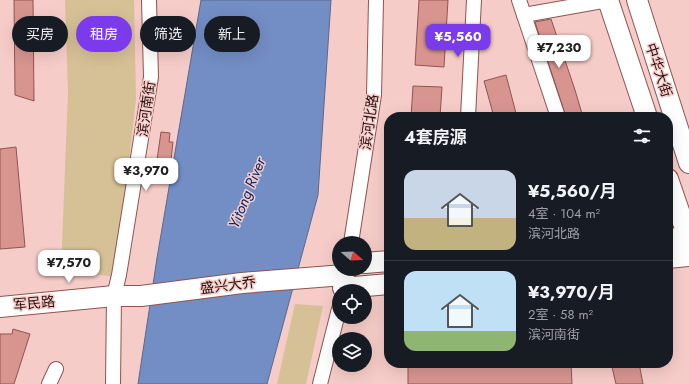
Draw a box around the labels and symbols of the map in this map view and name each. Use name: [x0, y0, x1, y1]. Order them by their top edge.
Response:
pin: ¥5,560: [425, 24, 491, 58]
pin: ¥7,230: [526, 35, 592, 69]
street label: 中华大街: [641, 40, 677, 100]
street label: 滨河南街: [132, 80, 160, 138]
street label: 滨河北路: [355, 93, 383, 151]
water label: Yitong River: [223, 153, 272, 232]
pin: ¥3,970: [113, 158, 179, 192]
north arrow: [332, 236, 372, 276]
pin: ¥7,570: [36, 250, 102, 284]
street label: 盛兴大乔: [199, 272, 257, 298]
street label: 军民路: [12, 291, 56, 315]

